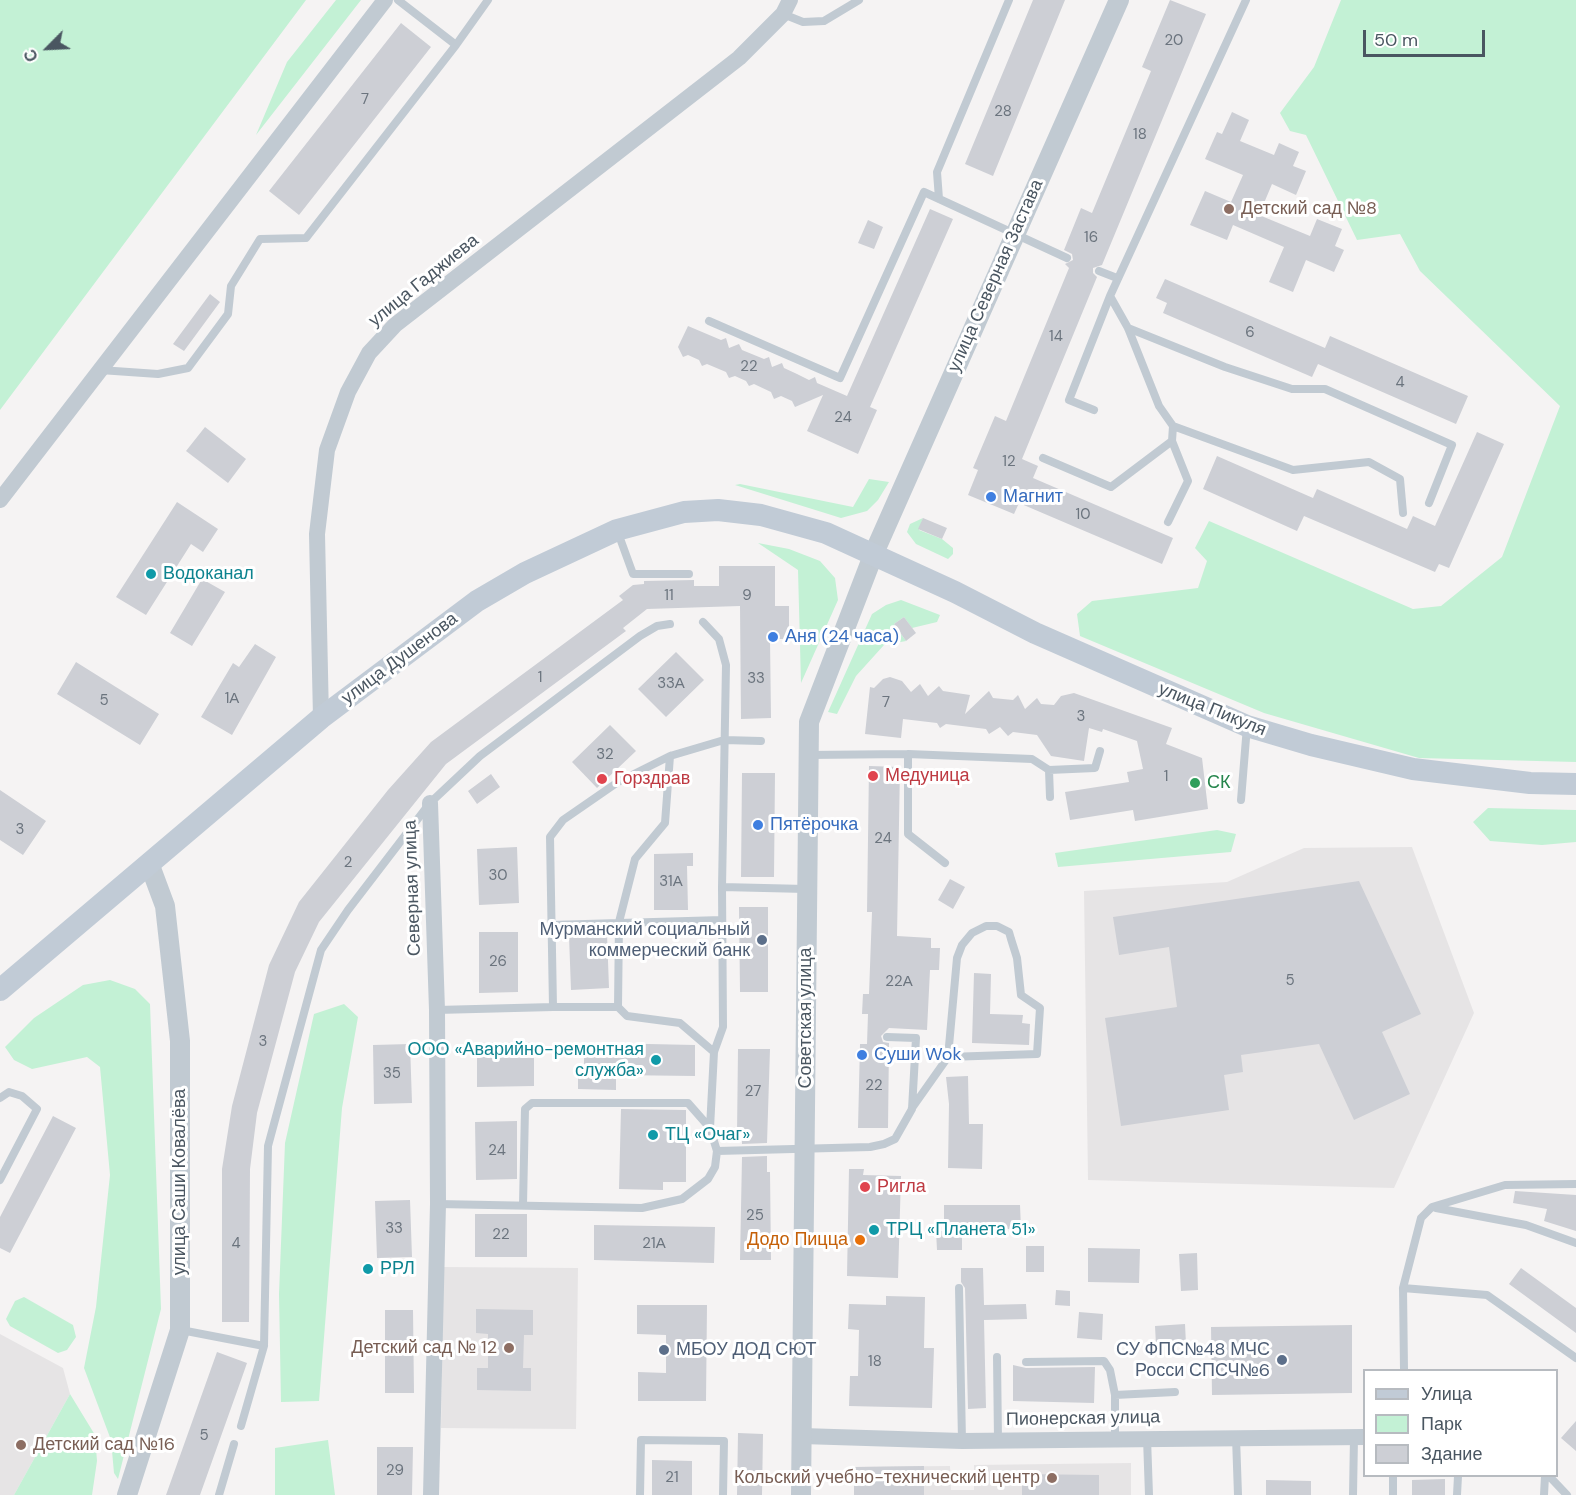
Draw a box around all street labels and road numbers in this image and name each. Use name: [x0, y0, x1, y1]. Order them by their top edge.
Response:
street label: улица Северная Застава: [944, 176, 1048, 376]
street label: улица Гаджиева: [365, 230, 483, 332]
street label: улица Душенова: [338, 608, 462, 710]
street label: улица Пикуля: [1155, 679, 1269, 741]
street label: Северная улица: [400, 819, 426, 957]
street label: Советская улица: [795, 947, 817, 1089]
street label: улица Саши Ковалёва: [169, 1089, 191, 1275]
street label: Пионерская улица: [1006, 1407, 1160, 1431]

